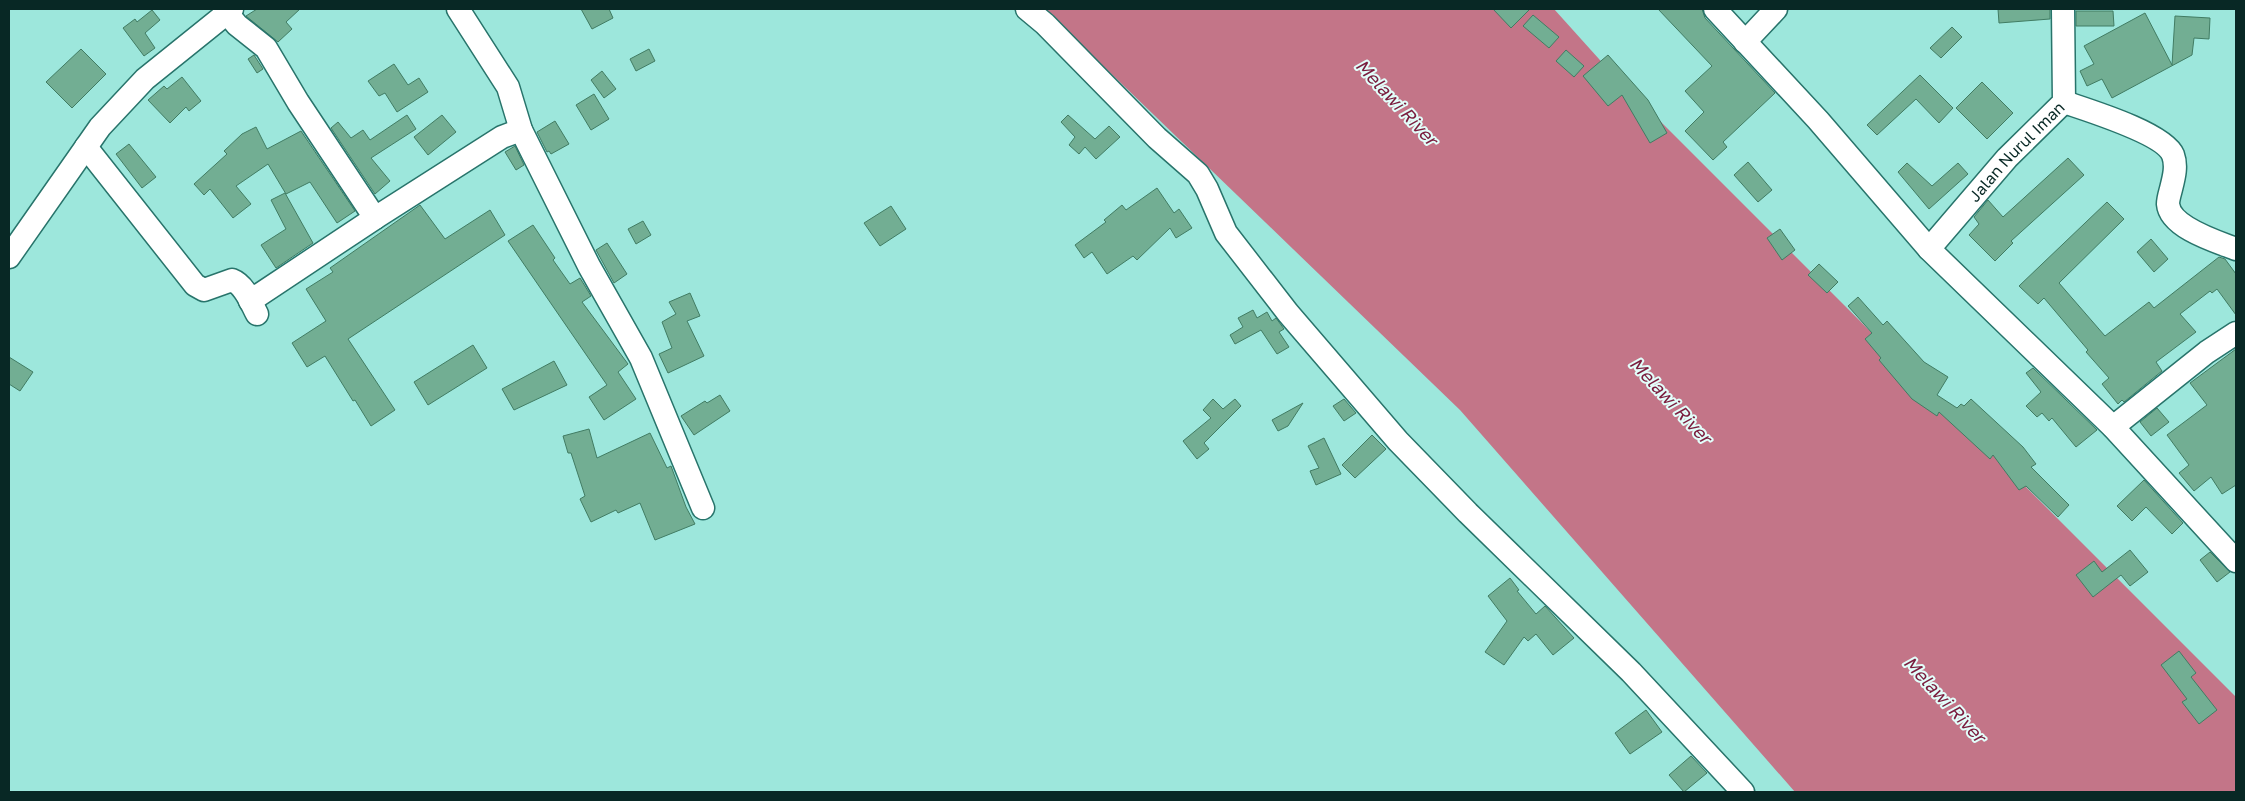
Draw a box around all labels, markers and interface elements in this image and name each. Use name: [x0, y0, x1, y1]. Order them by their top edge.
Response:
water label: Melawi River: [1352, 54, 1445, 152]
street label: Jalan Nurul Iman: [1964, 97, 2069, 206]
water label: Melawi River: [1626, 352, 1719, 450]
water label: Melawi River: [1900, 651, 1993, 749]

